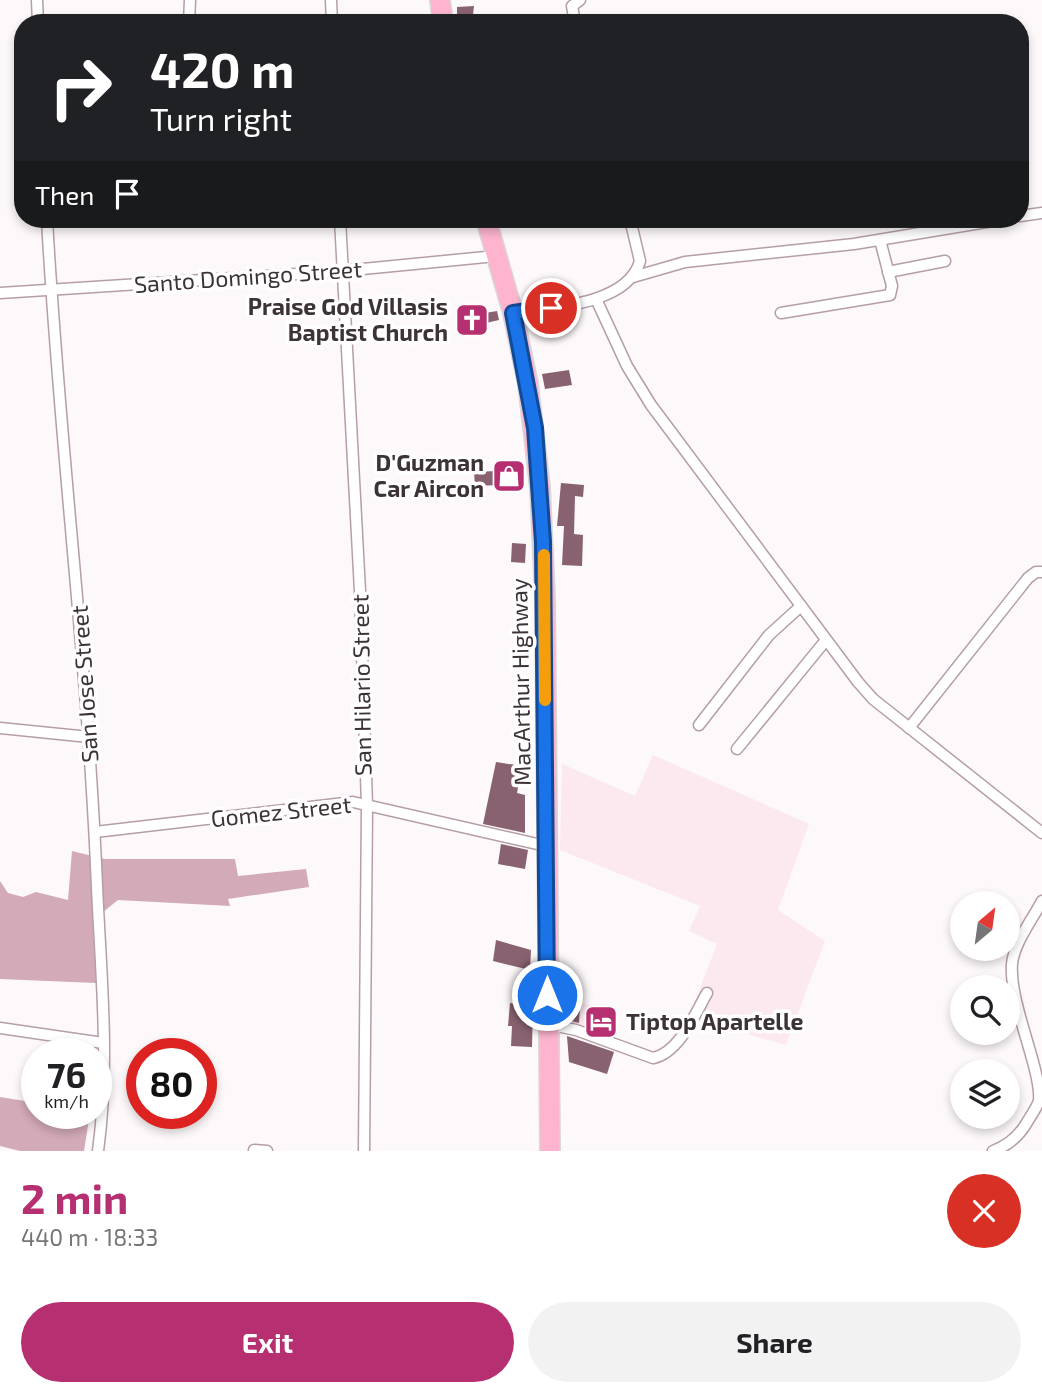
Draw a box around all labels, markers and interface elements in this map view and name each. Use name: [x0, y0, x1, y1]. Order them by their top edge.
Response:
text: 420 m: [150, 39, 294, 98]
icon: right: [35, 42, 126, 133]
text: Turn right: [150, 99, 292, 137]
icon: arrive: [108, 175, 146, 213]
text: Then: [35, 179, 94, 210]
street label: Santo Domingo Street: [133, 254, 363, 298]
pin: [521, 278, 581, 338]
icon: arrive: [532, 289, 570, 327]
place label: Praise God Villasis Baptist Church: [248, 292, 448, 346]
church icon: Praise God Villasis Baptist Church: [453, 301, 491, 339]
place label: D'Guzman Car Aircon: [374, 448, 484, 502]
shop icon: D'Guzman Car Aircon: [490, 457, 528, 495]
street label: MacArthur Highway: [504, 578, 536, 786]
street label: San Hilario Street: [345, 594, 377, 776]
street label: San Jose Street: [65, 604, 103, 764]
street label: Gomez Street: [209, 790, 353, 832]
north arrow: [950, 891, 1020, 961]
map controls: [950, 891, 1020, 1129]
position arrow: [510, 958, 584, 1032]
button: search: [950, 975, 1020, 1045]
hotel icon: Tiptop Apartelle: [582, 1003, 620, 1041]
place label: Tiptop Apartelle: [626, 1007, 803, 1035]
speed limit sign: 80: [126, 1038, 217, 1129]
text: 76: [47, 1053, 86, 1095]
button: layers: [950, 1059, 1020, 1129]
text: km/h: [44, 1090, 89, 1112]
text: 2 min: [21, 1172, 128, 1222]
button: close: [947, 1174, 1021, 1248]
text: 440 m · 18:33: [21, 1223, 158, 1251]
button: Exit: [21, 1302, 514, 1382]
button: Share: [528, 1302, 1021, 1382]

